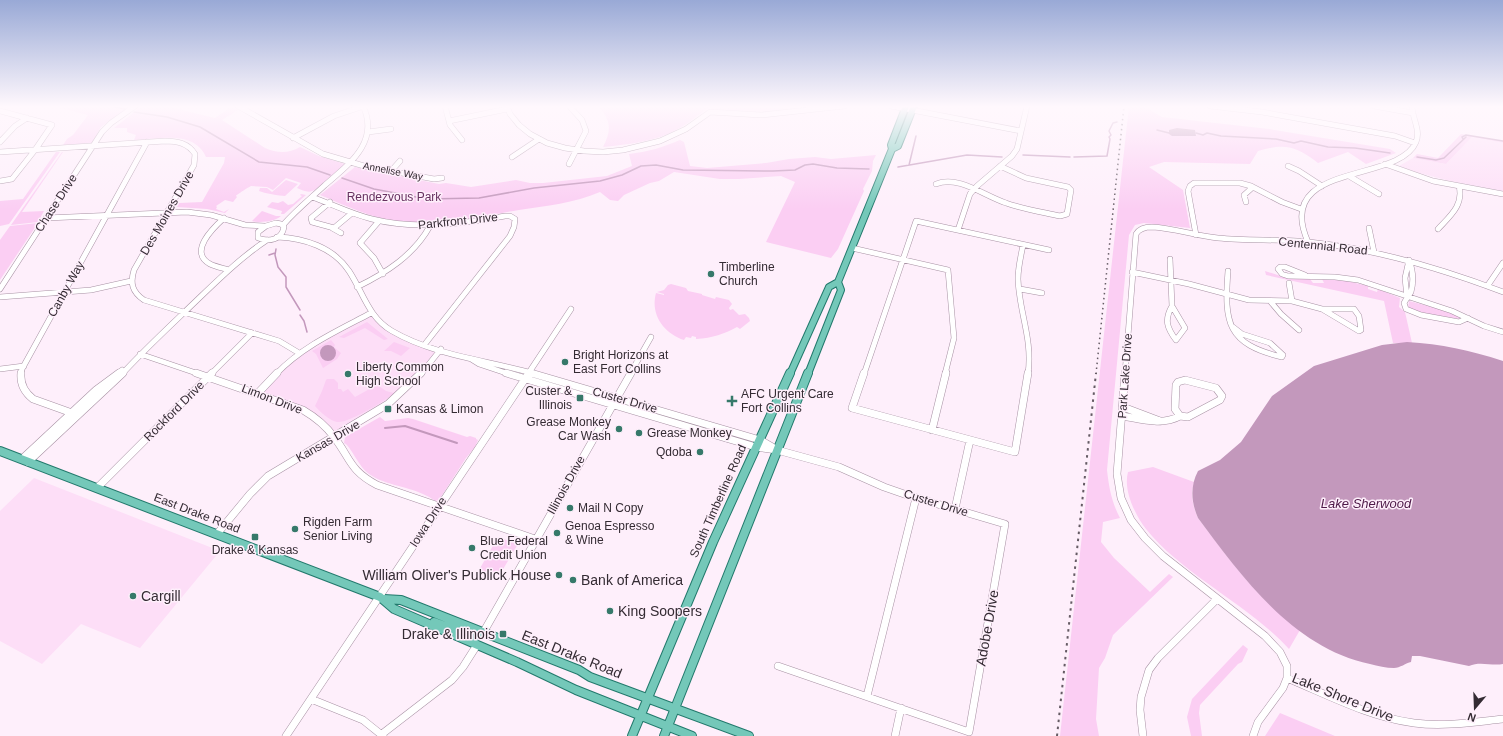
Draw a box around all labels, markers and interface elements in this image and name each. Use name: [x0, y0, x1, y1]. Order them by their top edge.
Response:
street label: Annelise Way: [362, 160, 424, 182]
street label: Des Moines Drive: [137, 168, 197, 258]
street label: Chase Drive: [32, 171, 80, 235]
park label: Rendezvous Park: [347, 190, 442, 204]
street label: Parkfront Drive: [417, 210, 499, 232]
street label: Centennial Road: [1278, 234, 1368, 258]
street label: Canby Way: [45, 259, 87, 319]
place label: Timberline Church: [719, 260, 775, 288]
marker: Timberline Church: [706, 269, 716, 279]
street label: Park Lake Drive: [1115, 333, 1135, 419]
place label: Bright Horizons at East Fort Collins: [573, 348, 669, 376]
marker: Bright Horizons at East Fort Collins: [560, 357, 570, 367]
place label: Liberty Common High School: [356, 360, 444, 388]
marker: Liberty Common High School: [343, 369, 353, 379]
street label: Rockford Drive: [141, 378, 207, 444]
street label: Limon Drive: [240, 381, 305, 417]
place label: Custer & Illinois: [525, 384, 572, 412]
street label: Custer Drive: [591, 384, 659, 416]
place label: AFC Urgent Care Fort Collins: [741, 387, 834, 415]
marker: Custer & Illinois: [575, 393, 585, 403]
marker: AFC Urgent Care Fort Collins: [726, 395, 738, 407]
place label: Kansas & Limon: [396, 402, 483, 416]
marker: Kansas & Limon: [383, 404, 393, 414]
place label: Grease Monkey Car Wash: [526, 415, 611, 443]
street label: Kansas Drive: [294, 417, 363, 465]
marker: Grease Monkey Car Wash: [614, 424, 624, 434]
place label: Grease Monkey: [647, 426, 732, 440]
marker: Grease Monkey: [634, 428, 644, 438]
street label: South Timberline Road: [687, 442, 749, 560]
place label: Qdoba: [656, 445, 692, 459]
marker: Qdoba: [695, 447, 705, 457]
street label: Illinois Drive: [544, 453, 588, 517]
street label: Custer Drive: [902, 487, 970, 520]
street label: East Drake Road: [152, 490, 242, 536]
street label: Iowa Drive: [407, 494, 449, 550]
water label: Lake Sherwood: [1321, 496, 1412, 511]
place label: Mail N Copy: [578, 501, 643, 515]
marker: Mail N Copy: [565, 503, 575, 513]
place label: Rigden Farm Senior Living: [303, 515, 372, 543]
place label: Genoa Espresso & Wine: [565, 519, 655, 547]
marker: Rigden Farm Senior Living: [290, 524, 300, 534]
marker: Genoa Espresso & Wine: [552, 528, 562, 538]
marker: Drake & Kansas: [250, 532, 260, 542]
place label: Blue Federal Credit Union: [480, 534, 548, 562]
place label: Drake & Kansas: [212, 543, 298, 557]
marker: Blue Federal Credit Union: [467, 543, 477, 553]
place label: William Oliver's Publick House: [362, 567, 551, 583]
marker: William Oliver's Publick House: [554, 570, 564, 580]
place label: Bank of America: [581, 572, 683, 588]
marker: Bank of America: [568, 575, 578, 585]
place label: Cargill: [141, 588, 181, 604]
street label: Adobe Drive: [972, 588, 1002, 667]
marker: Cargill: [128, 591, 138, 601]
place label: King Soopers: [618, 603, 702, 619]
marker: King Soopers: [605, 606, 615, 616]
place label: Drake & Illinois: [402, 626, 495, 642]
street label: East Drake Road: [520, 627, 624, 681]
marker: Drake & Illinois: [498, 629, 508, 639]
street label: Lake Shore Drive: [1290, 669, 1396, 725]
north arrow: [1455, 688, 1495, 728]
text: N: [1466, 710, 1477, 724]

